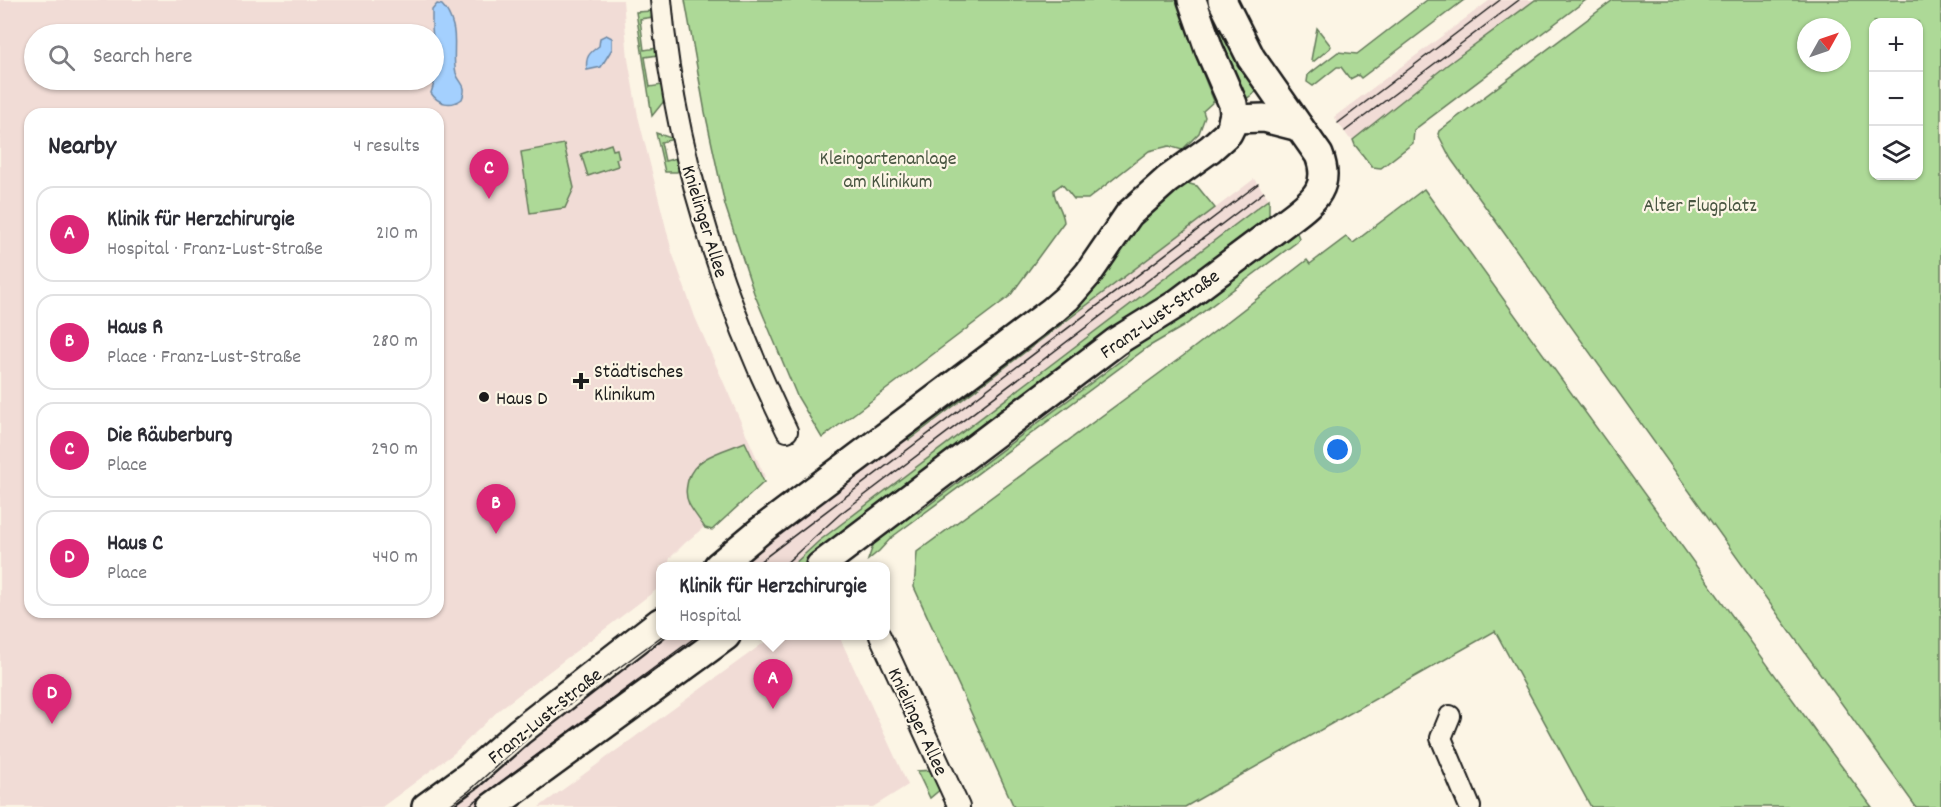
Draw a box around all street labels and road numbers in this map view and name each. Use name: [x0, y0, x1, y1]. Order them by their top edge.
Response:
street label: Knielinger Allee: [673, 162, 734, 282]
street label: Franz-Lust-Straße: [1095, 264, 1226, 367]
street label: Franz-Lust-Straße: [483, 662, 609, 772]
street label: Knielinger Allee: [879, 664, 954, 781]

